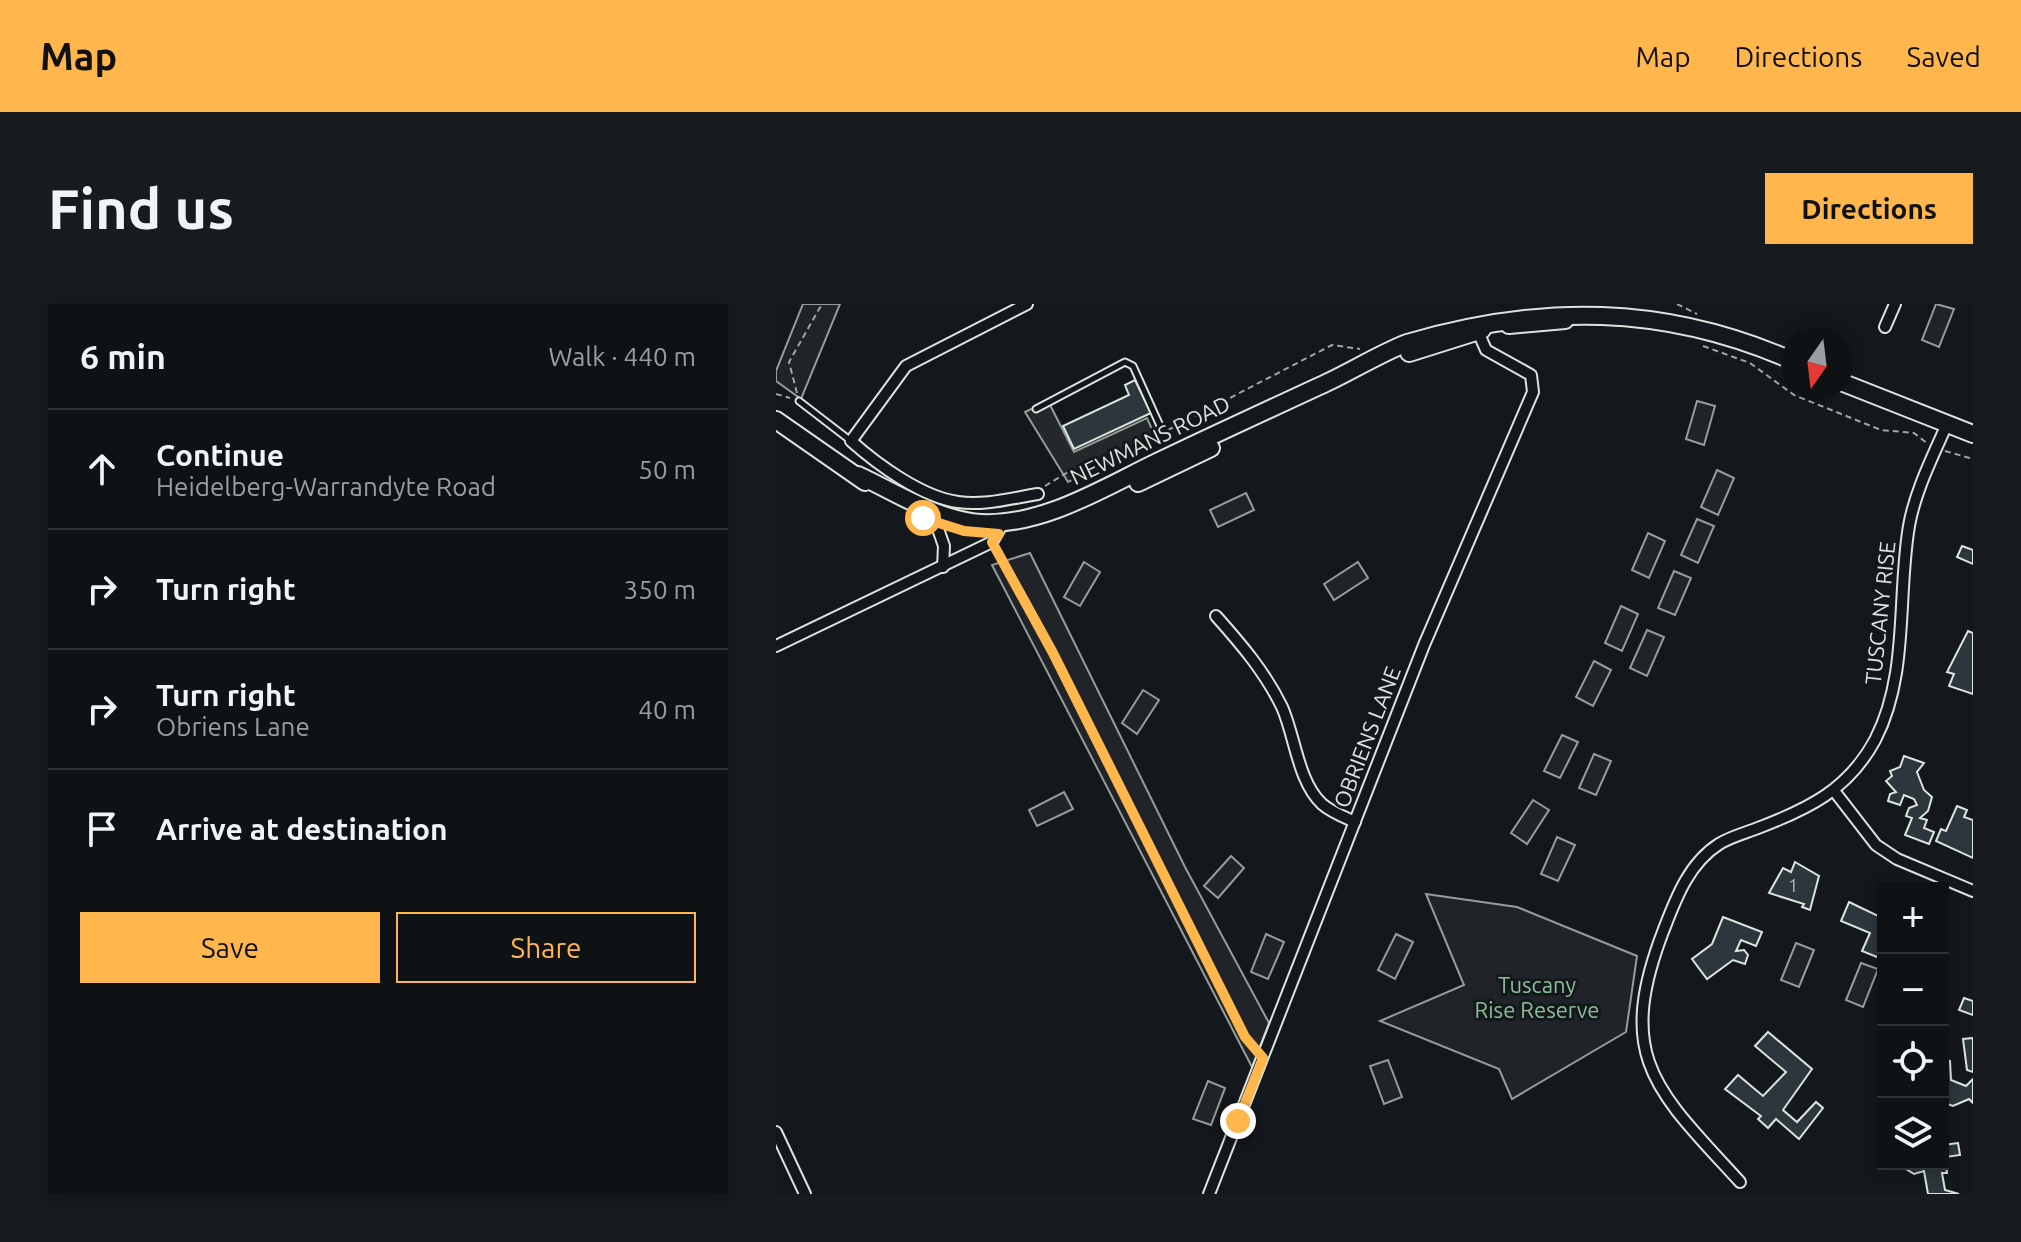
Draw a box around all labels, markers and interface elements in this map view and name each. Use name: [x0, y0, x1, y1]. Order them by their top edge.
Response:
text: Map: [40, 35, 117, 77]
text: Map: [1635, 41, 1691, 72]
text: Directions: [1735, 41, 1862, 72]
text: Saved: [1906, 41, 1981, 72]
button: Directions: [1765, 173, 1973, 244]
text: Find us: [48, 177, 234, 240]
north arrow: [1781, 328, 1853, 400]
text: 6 min: [80, 337, 166, 375]
text: Walk · 440 m: [548, 342, 696, 371]
street label: NEWMANS ROAD: [1066, 390, 1234, 489]
text: Continue: [156, 438, 284, 472]
icon: ahead: [80, 447, 124, 491]
text: 50 m: [638, 455, 696, 484]
text: Heidelberg-Warrandyte Road: [156, 472, 496, 501]
route start: [905, 500, 941, 536]
street label: TUSCANY RISE: [1860, 540, 1899, 686]
icon: right: [80, 567, 124, 611]
text: Turn right: [156, 572, 296, 606]
text: 350 m: [624, 575, 696, 604]
street label: OBRIENS LANE: [1328, 663, 1405, 811]
text: Turn right: [156, 678, 296, 712]
icon: right: [80, 687, 124, 731]
text: 40 m: [638, 695, 696, 724]
text: Obriens Lane: [156, 712, 310, 741]
icon: arrive: [80, 807, 124, 851]
text: Arrive at destination: [156, 812, 448, 846]
house number: 1: [1788, 875, 1798, 895]
map controls: [1877, 882, 1949, 1170]
button: +: [1877, 882, 1949, 954]
button: Save: [80, 912, 380, 983]
button: Share: [396, 912, 696, 983]
button: −: [1877, 954, 1949, 1026]
park label: Tuscany Rise Reserve: [1475, 972, 1599, 1022]
button: locate: [1877, 1026, 1949, 1098]
button: layers: [1877, 1098, 1949, 1170]
route end: [1220, 1103, 1256, 1139]

